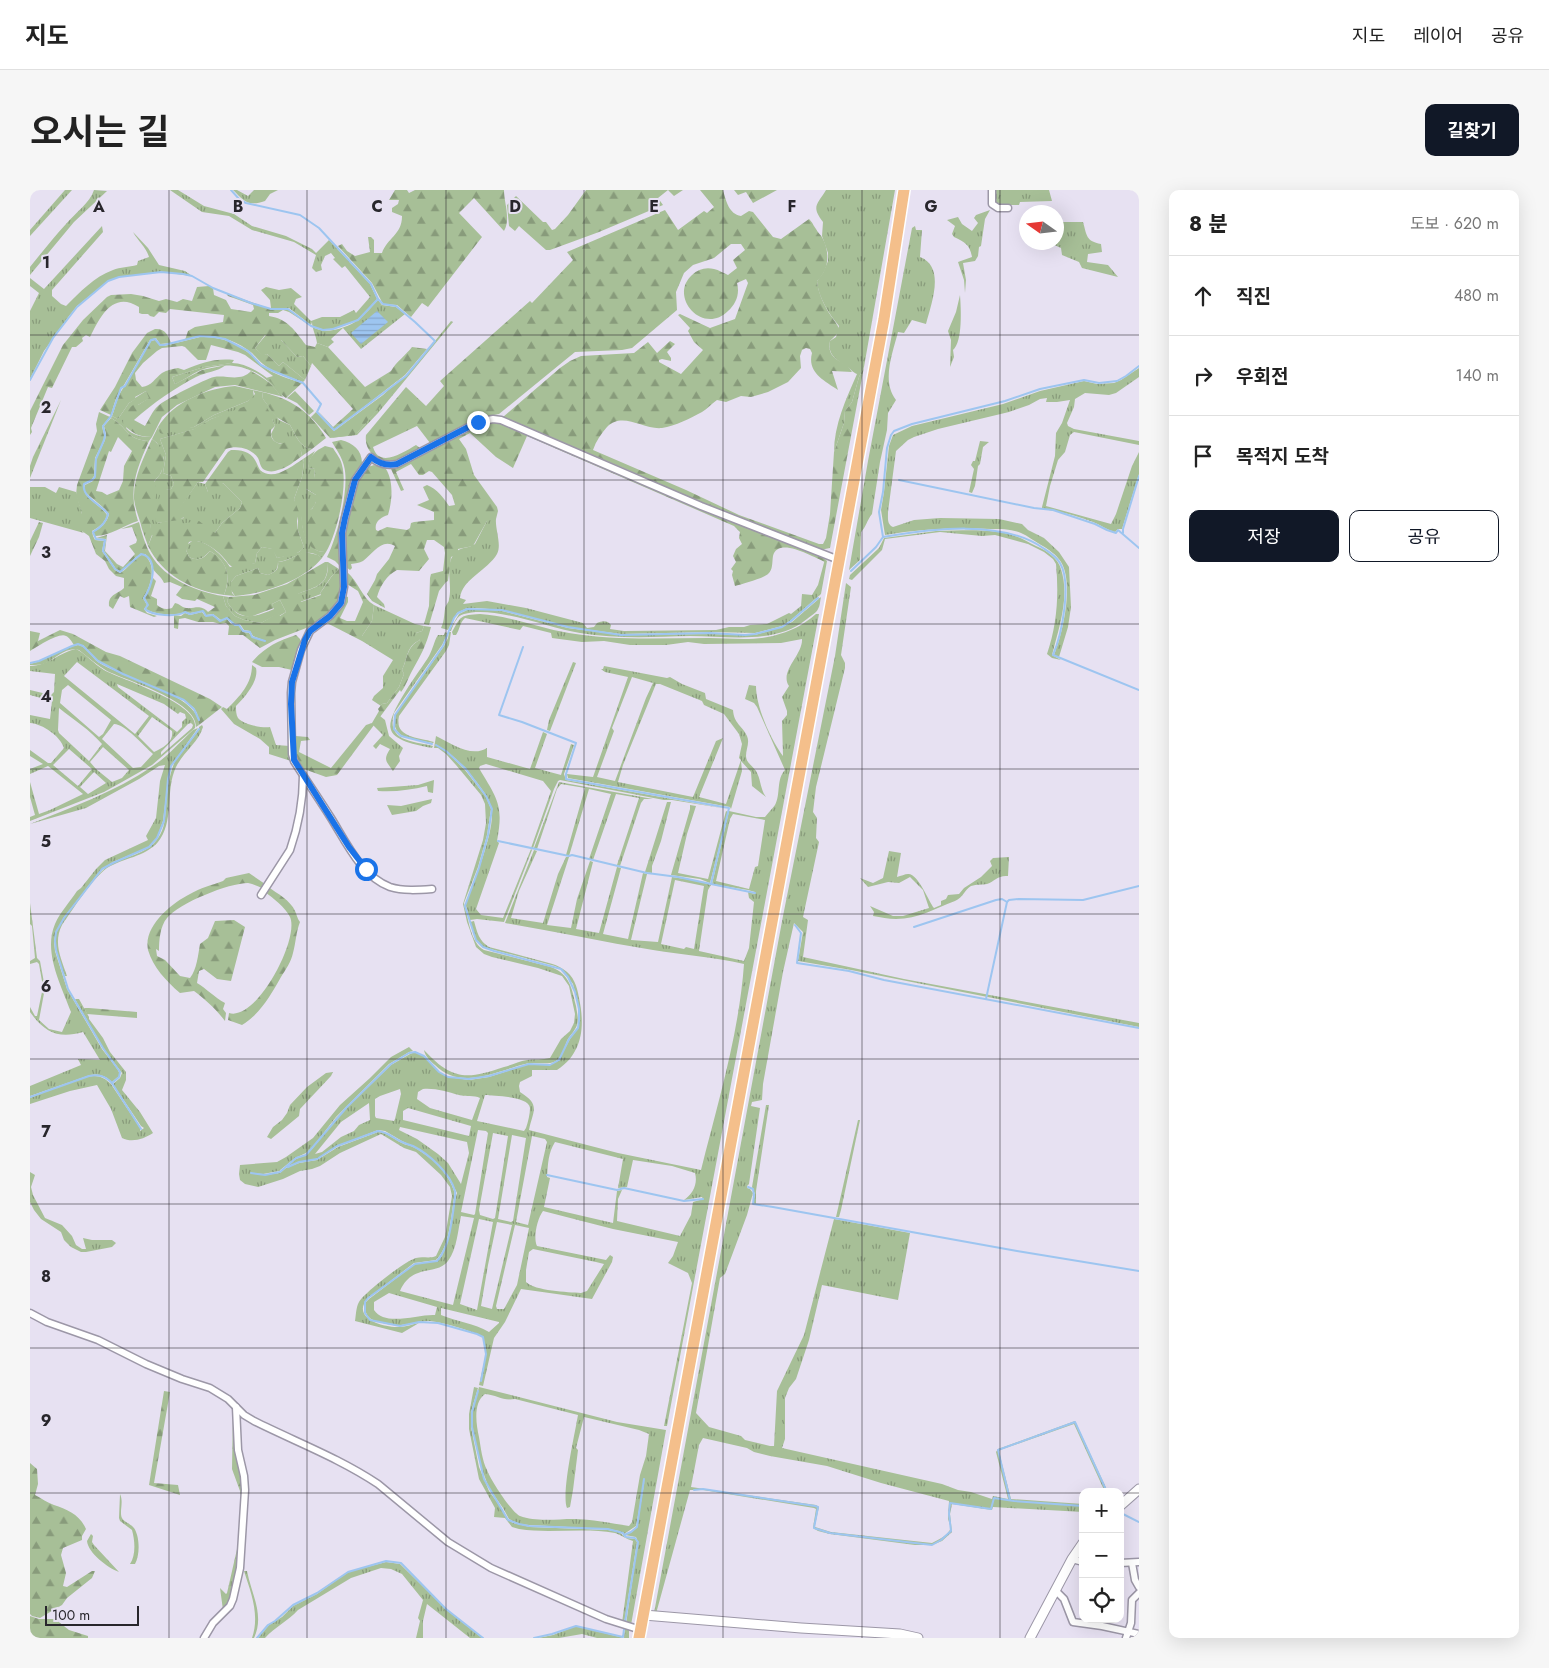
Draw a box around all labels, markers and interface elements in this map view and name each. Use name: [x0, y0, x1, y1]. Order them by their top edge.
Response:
text: 지도: [25, 18, 69, 53]
text: 지도: [1352, 23, 1385, 49]
text: 레이어: [1413, 23, 1463, 49]
text: 공유: [1491, 23, 1524, 49]
button: 길찾기: [1425, 104, 1519, 156]
text: 오시는 길: [30, 107, 169, 157]
text: A: [92, 195, 105, 218]
text: B: [233, 195, 243, 218]
text: C: [371, 195, 383, 218]
text: D: [509, 195, 521, 218]
text: E: [649, 195, 659, 218]
text: F: [788, 195, 796, 218]
text: G: [924, 195, 938, 218]
north arrow: [1019, 205, 1064, 250]
text: 8 분: [1189, 209, 1228, 239]
text: 도보 · 620 m: [1410, 212, 1499, 235]
text: 1: [42, 251, 50, 274]
icon: ahead: [1189, 282, 1217, 310]
text: 직진: [1236, 283, 1271, 310]
text: 480 m: [1454, 284, 1499, 307]
icon: right: [1189, 362, 1217, 390]
text: 우회전: [1236, 363, 1288, 390]
text: 140 m: [1456, 364, 1499, 387]
text: 2: [41, 396, 51, 419]
route end: [467, 411, 490, 434]
icon: arrive: [1189, 442, 1217, 470]
text: 목적지 도착: [1236, 443, 1329, 470]
button: 저장: [1189, 510, 1339, 562]
button: 공유: [1349, 510, 1499, 562]
text: 3: [41, 541, 51, 564]
text: 4: [40, 685, 52, 708]
text: 5: [41, 830, 51, 853]
route start: [355, 858, 378, 881]
text: 6: [41, 975, 51, 998]
text: 7: [41, 1120, 51, 1143]
text: 8: [41, 1265, 51, 1288]
text: 9: [41, 1409, 51, 1432]
map controls: [1079, 1488, 1124, 1623]
button: +: [1079, 1488, 1124, 1533]
button: −: [1079, 1533, 1124, 1578]
button: locate: [1079, 1578, 1124, 1623]
scale bar: [45, 1603, 139, 1626]
text: 100 m: [52, 1605, 90, 1625]

